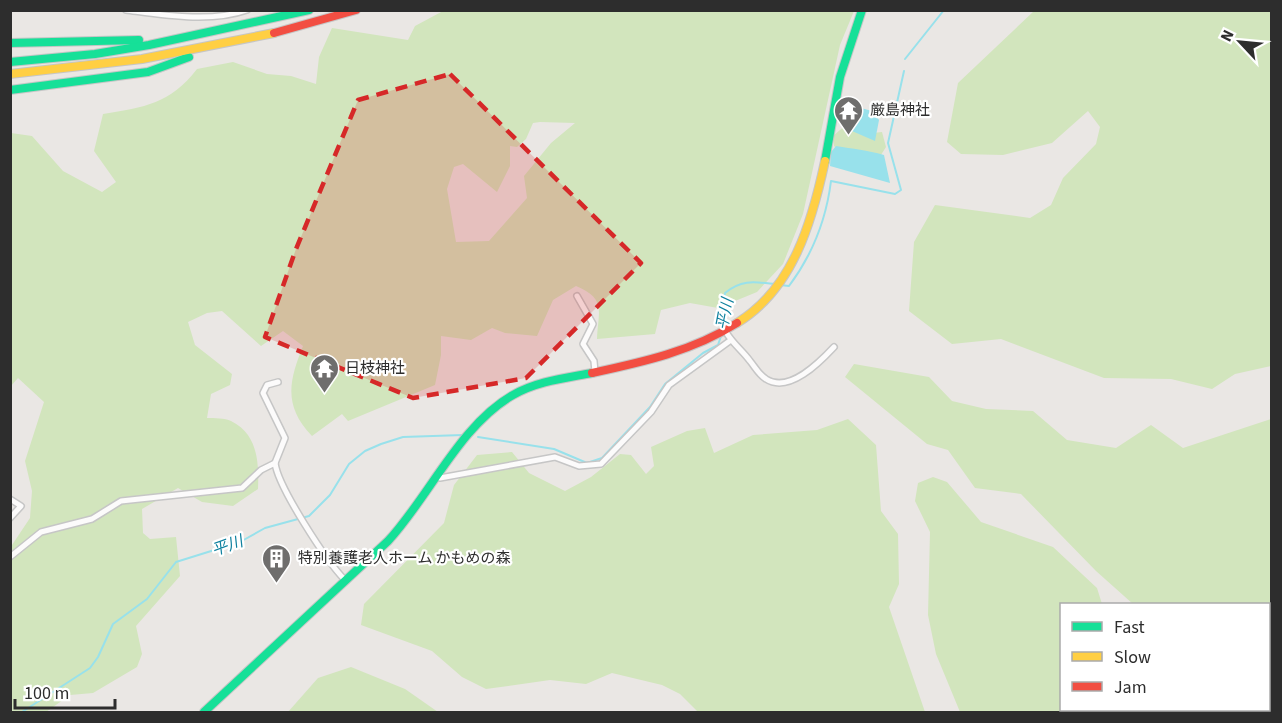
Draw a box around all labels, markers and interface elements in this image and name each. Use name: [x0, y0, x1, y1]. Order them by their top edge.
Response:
north arrow: [1210, 12, 1270, 72]
text: N: [1215, 26, 1240, 45]
temple icon: 厳島神社: [833, 94, 865, 136]
place label: 厳島神社: [870, 100, 930, 121]
water label: 平川: [711, 294, 739, 332]
temple icon: 日枝神社: [308, 352, 340, 394]
place label: 日枝神社: [345, 358, 405, 379]
water label: 平川: [209, 529, 248, 562]
building icon: 特別養護老人ホーム かもめの森: [261, 542, 293, 584]
place label: 特別養護老人ホーム かもめの森: [298, 548, 511, 569]
legend: [1060, 603, 1270, 711]
text: Fast: [1114, 615, 1145, 640]
text: Slow: [1114, 645, 1151, 670]
scale bar: [15, 672, 116, 710]
text: Jam: [1114, 675, 1147, 700]
text: 100 m: [24, 681, 69, 706]

